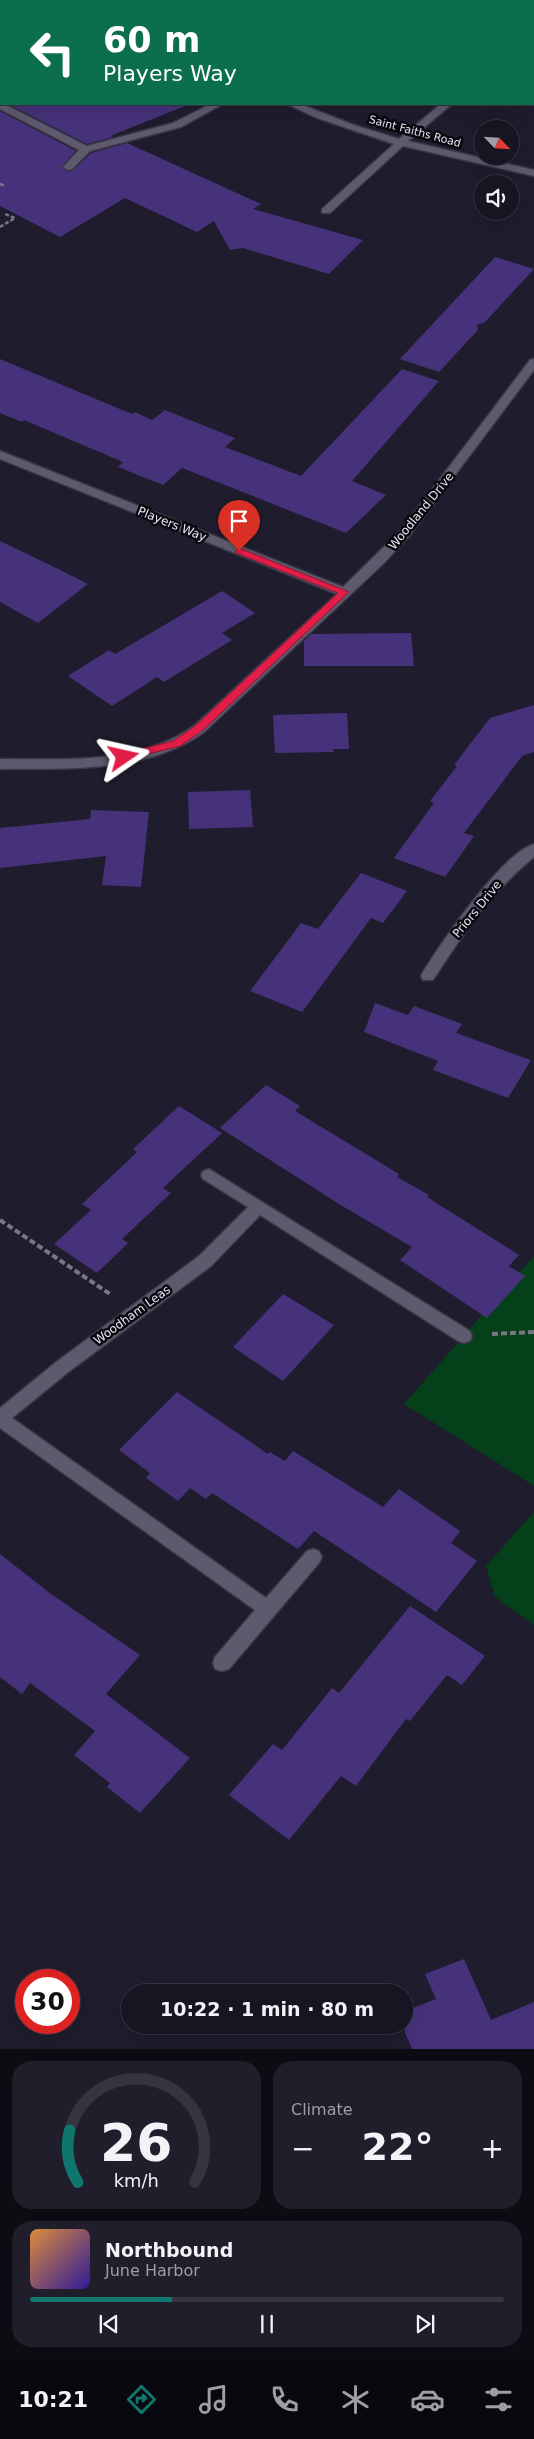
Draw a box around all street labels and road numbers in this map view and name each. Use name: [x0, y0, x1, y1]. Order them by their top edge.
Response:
street label: Saint Faiths Road: [367, 113, 462, 150]
street label: Woodland Drive: [386, 470, 456, 552]
street label: Players Way: [136, 504, 208, 544]
street label: Priors Drive: [450, 878, 504, 940]
street label: Woodham Leas: [91, 1282, 173, 1348]

